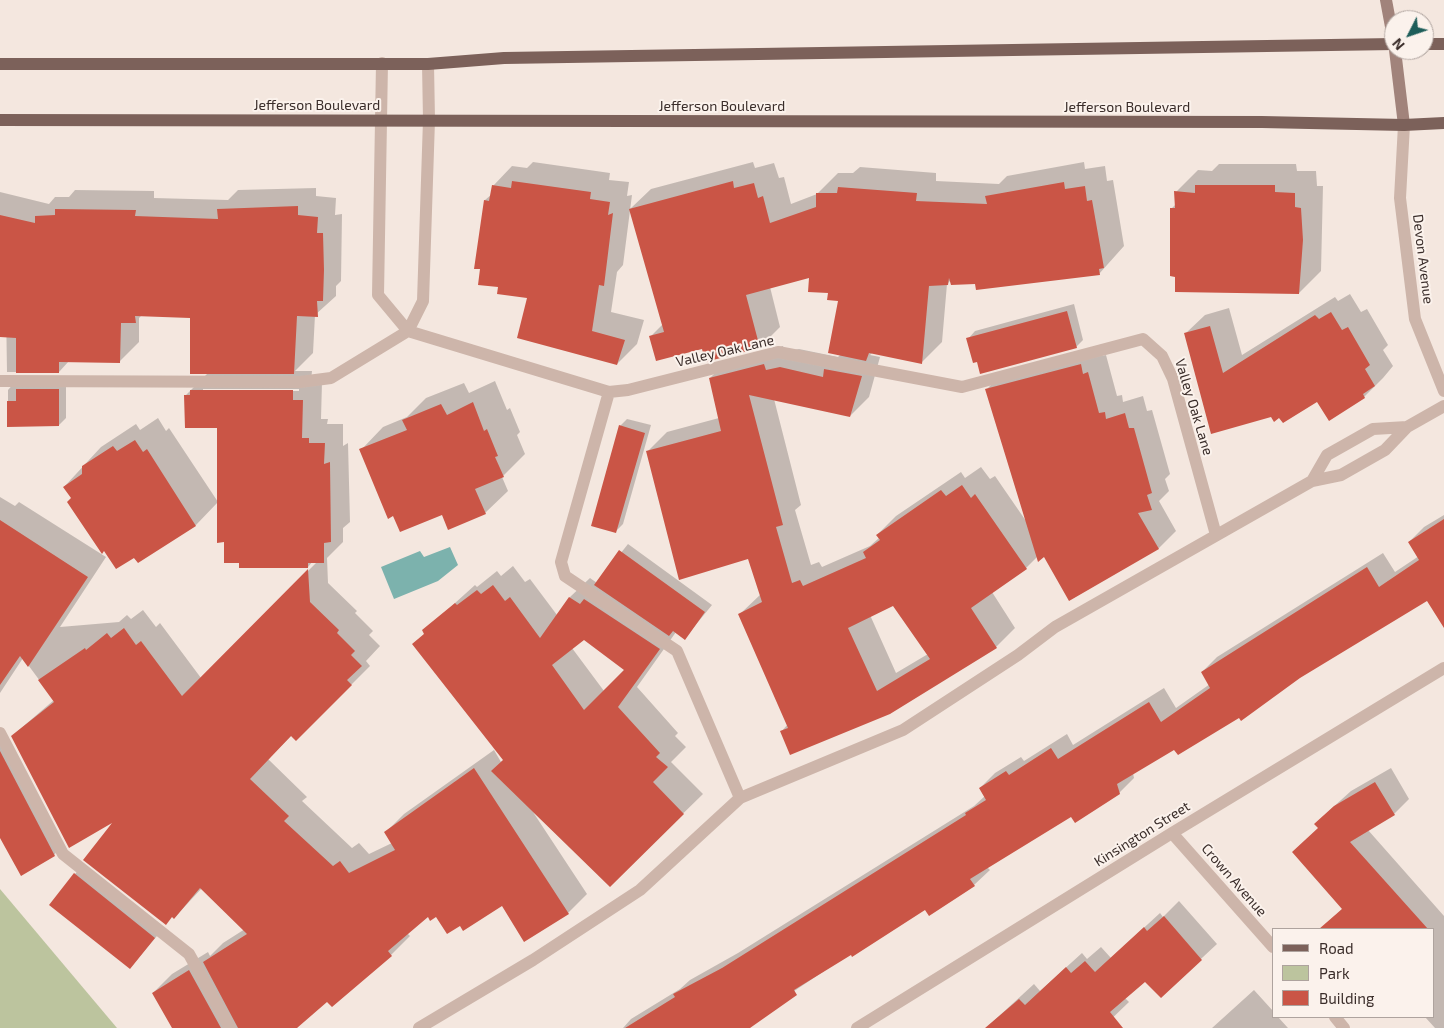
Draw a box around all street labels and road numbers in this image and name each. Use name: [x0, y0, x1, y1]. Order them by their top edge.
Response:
street label: Jefferson Boulevard: [254, 97, 380, 113]
street label: Jefferson Boulevard: [659, 98, 785, 114]
street label: Jefferson Boulevard: [1064, 99, 1190, 115]
street label: Devon Avenue: [1409, 213, 1437, 305]
street label: Valley Oak Lane: [674, 332, 776, 370]
street label: Valley Oak Lane: [1171, 357, 1217, 457]
street label: Kinsington Street: [1091, 798, 1193, 870]
street label: Crown Avenue: [1198, 840, 1270, 920]

